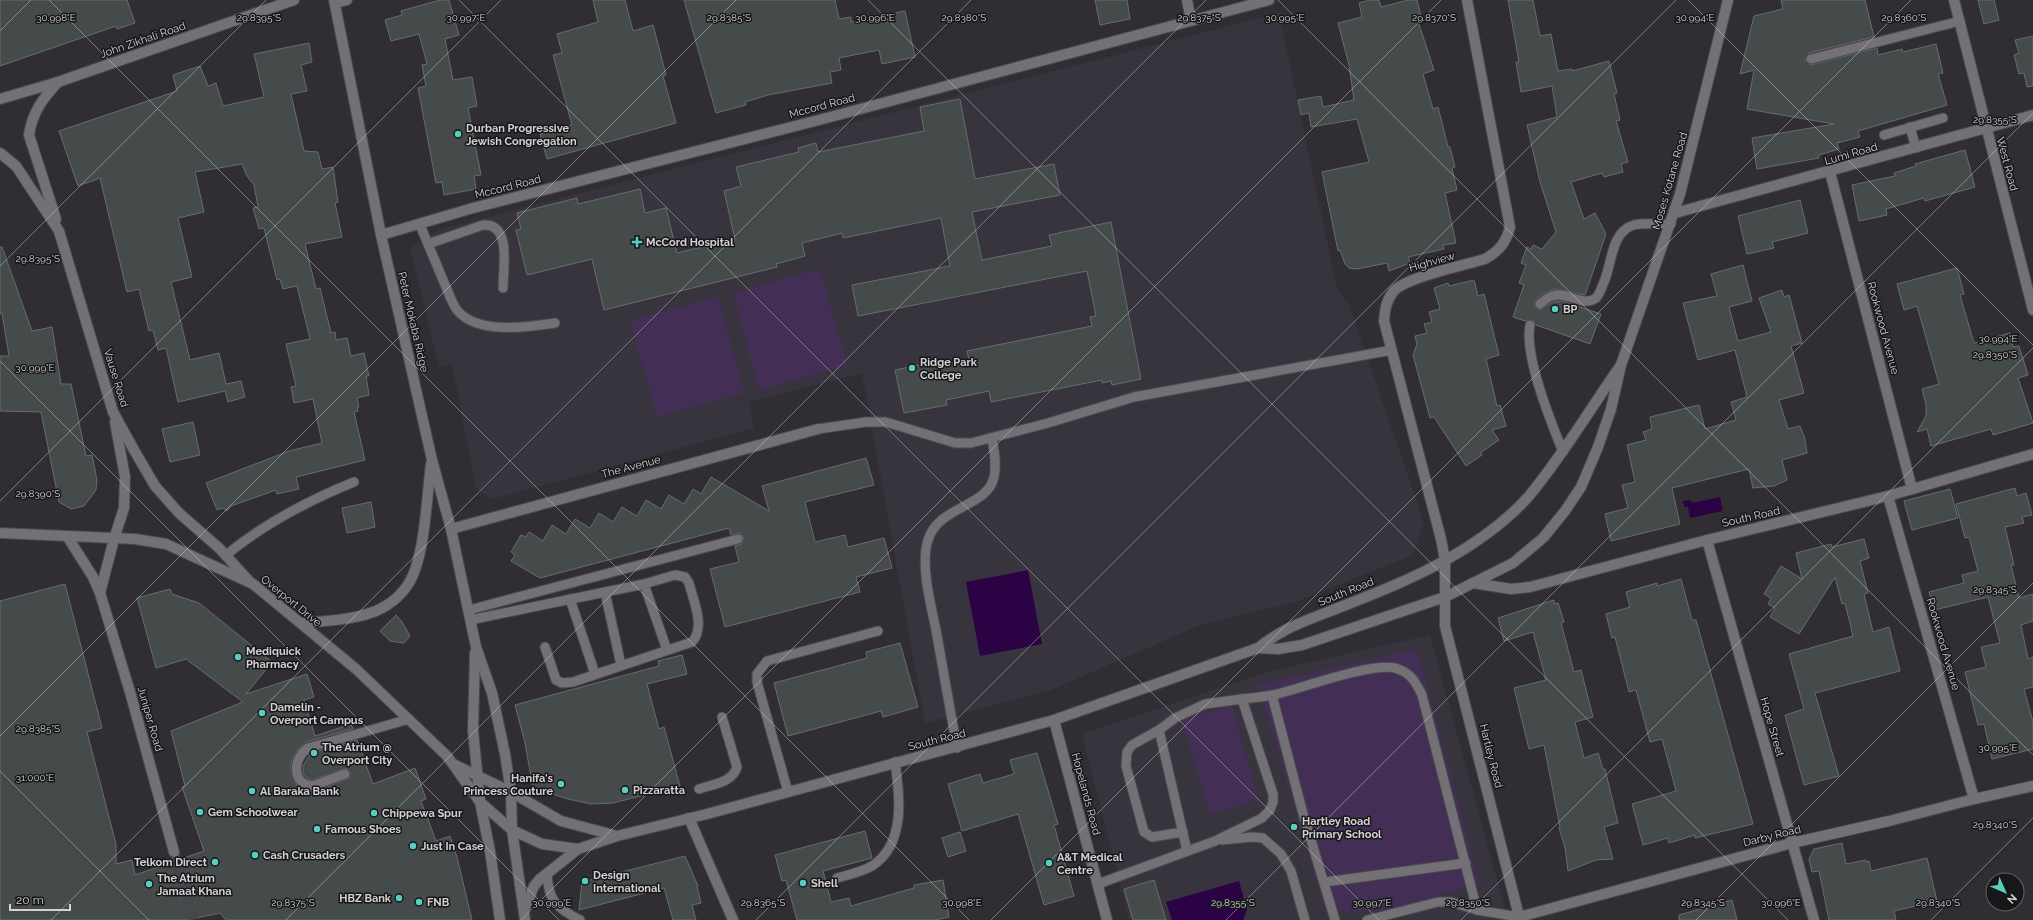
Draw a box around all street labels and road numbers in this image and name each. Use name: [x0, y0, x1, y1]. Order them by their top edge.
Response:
street label: John Zikhali Road: [99, 19, 188, 61]
street label: Mccord Road: [788, 91, 857, 121]
street label: Moses Kotane Road: [1650, 131, 1690, 231]
street label: West Road: [1994, 136, 2020, 193]
street label: Lumi Road: [1823, 140, 1879, 168]
street label: Mccord Road: [474, 172, 543, 202]
street label: Highview: [1408, 249, 1456, 275]
street label: Peter Mokaba Ridge: [395, 270, 431, 374]
street label: Rookwood Avenue: [1864, 280, 1902, 376]
street label: Vause Road: [101, 347, 131, 409]
street label: The Avenue: [600, 453, 662, 481]
street label: South Road: [1721, 504, 1781, 530]
street label: Overport Drive: [258, 573, 324, 630]
street label: South Road: [1316, 575, 1376, 609]
street label: Rookwood Avenue: [1924, 596, 1963, 692]
street label: Juniper Road: [135, 685, 165, 753]
street label: Hope Street: [1757, 696, 1787, 758]
street label: Hartley Road: [1477, 723, 1505, 790]
street label: South Road: [907, 727, 967, 753]
street label: Hopelands Road: [1069, 751, 1103, 837]
street label: Darby Road: [1742, 823, 1802, 849]

